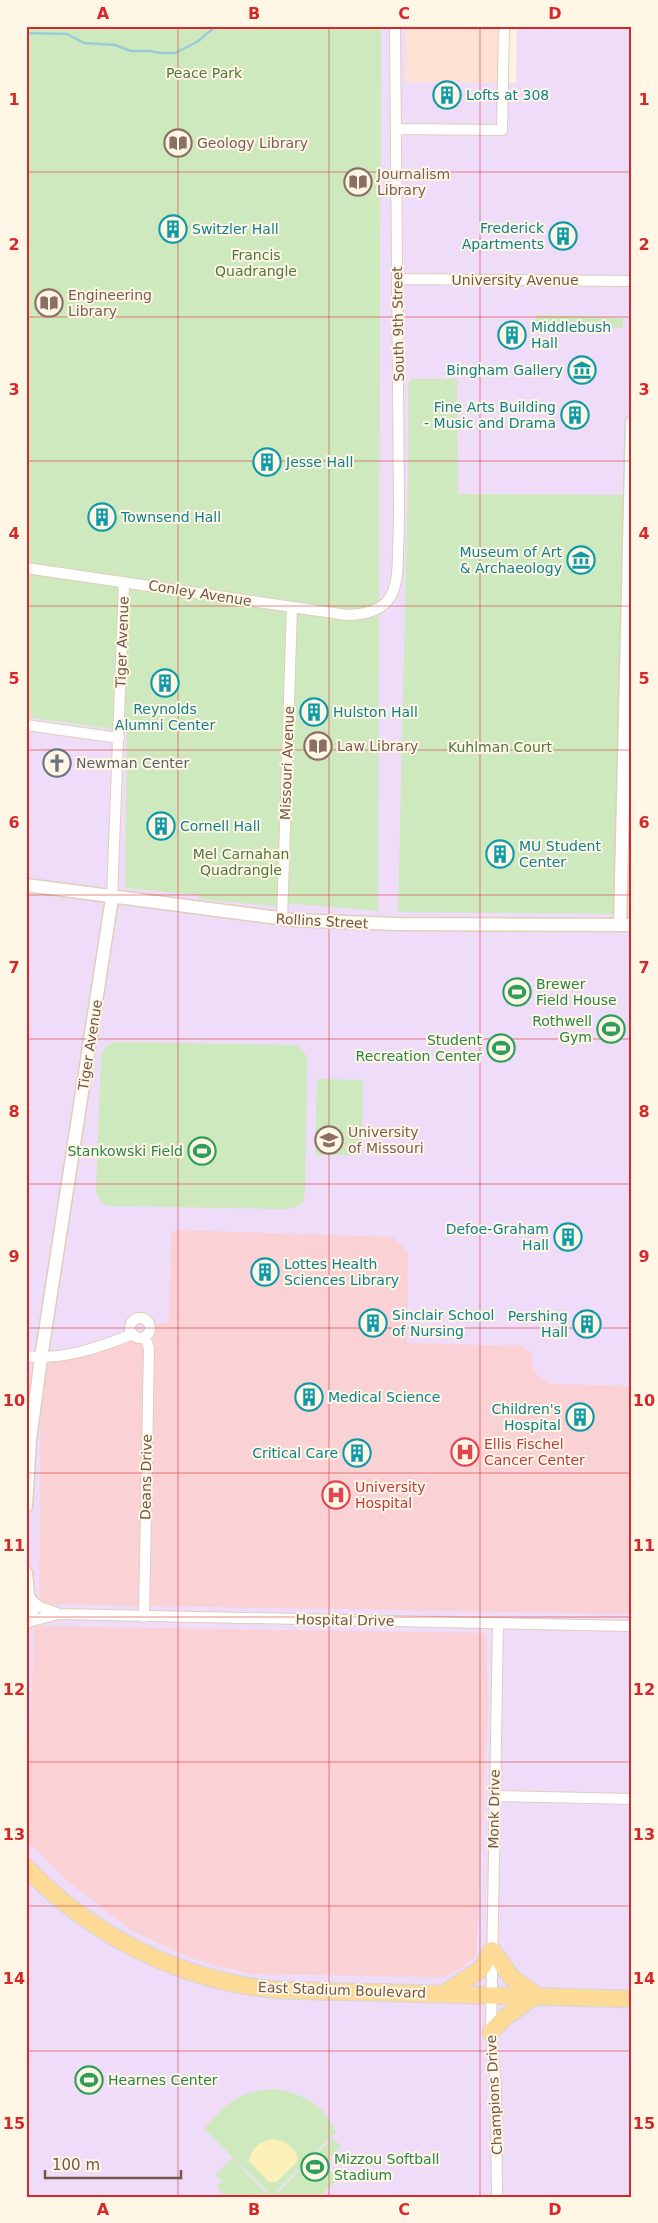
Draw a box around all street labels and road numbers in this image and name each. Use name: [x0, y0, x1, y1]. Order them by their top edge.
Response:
street label: South 9th Street: [389, 266, 407, 382]
street label: University Avenue: [451, 272, 579, 288]
street label: Conley Avenue: [147, 577, 253, 609]
street label: Tiger Avenue: [112, 596, 132, 689]
street label: Missouri Avenue: [277, 706, 297, 820]
street label: Rollins Street: [275, 911, 369, 931]
street label: Tiger Avenue: [75, 998, 105, 1093]
street label: Deans Drive: [137, 1434, 155, 1520]
street label: Hospital Drive: [295, 1611, 395, 1629]
street label: Monk Drive: [485, 1769, 503, 1849]
street label: East Stadium Boulevard: [258, 1979, 426, 2001]
street label: Champions Drive: [483, 2035, 505, 2155]

